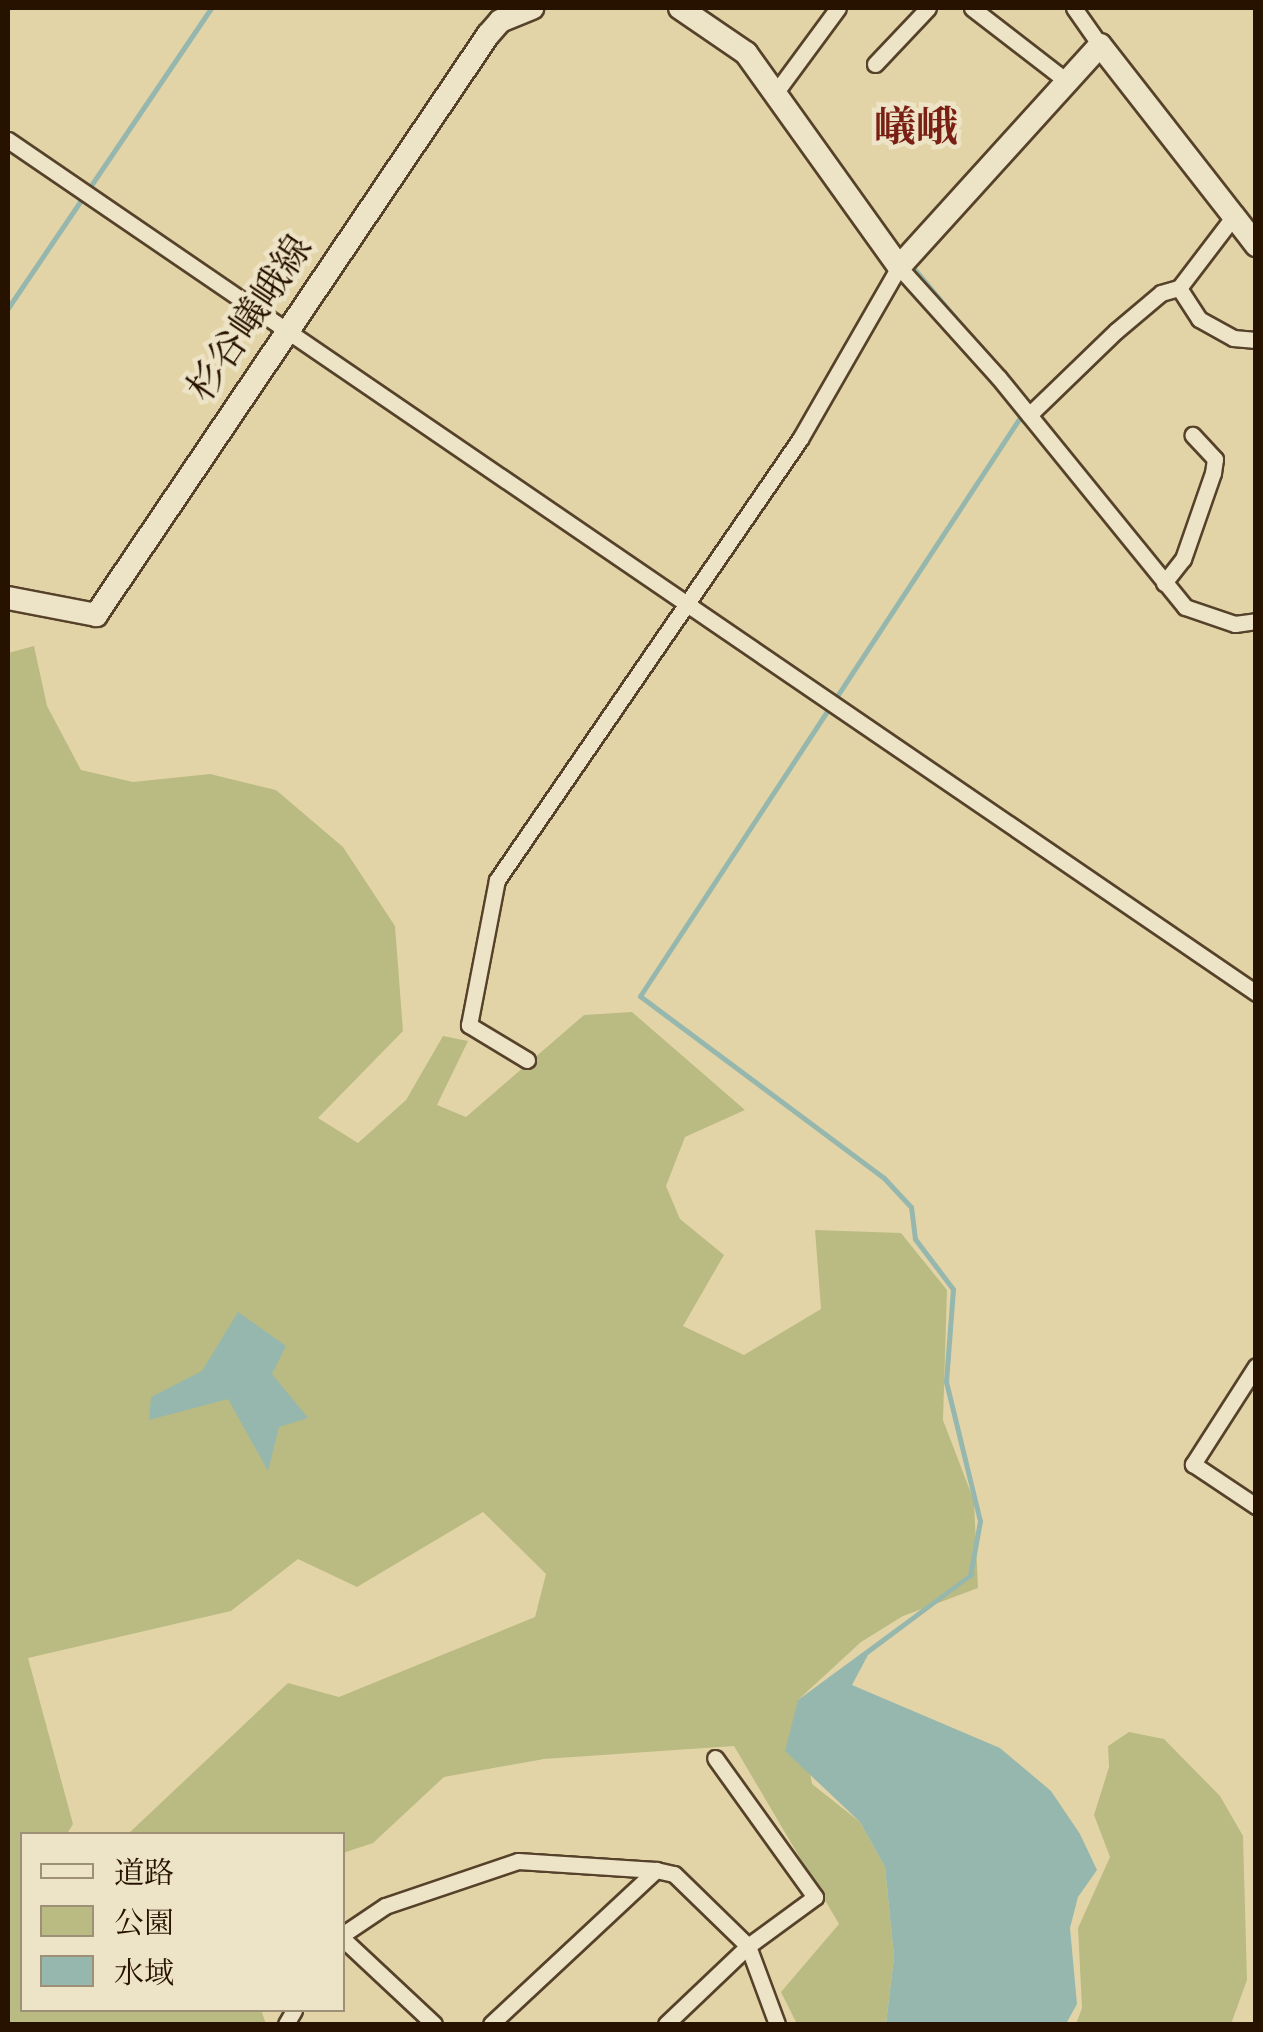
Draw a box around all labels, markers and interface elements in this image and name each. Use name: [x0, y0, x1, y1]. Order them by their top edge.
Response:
district label: 嶬峨: [874, 105, 958, 155]
street label: 杉谷嶬峨線: [180, 228, 324, 412]
legend: [20, 1832, 345, 2012]
text: 道路: [114, 1860, 174, 1890]
text: 公園: [114, 1910, 174, 1940]
text: 水域: [114, 1960, 174, 1990]

